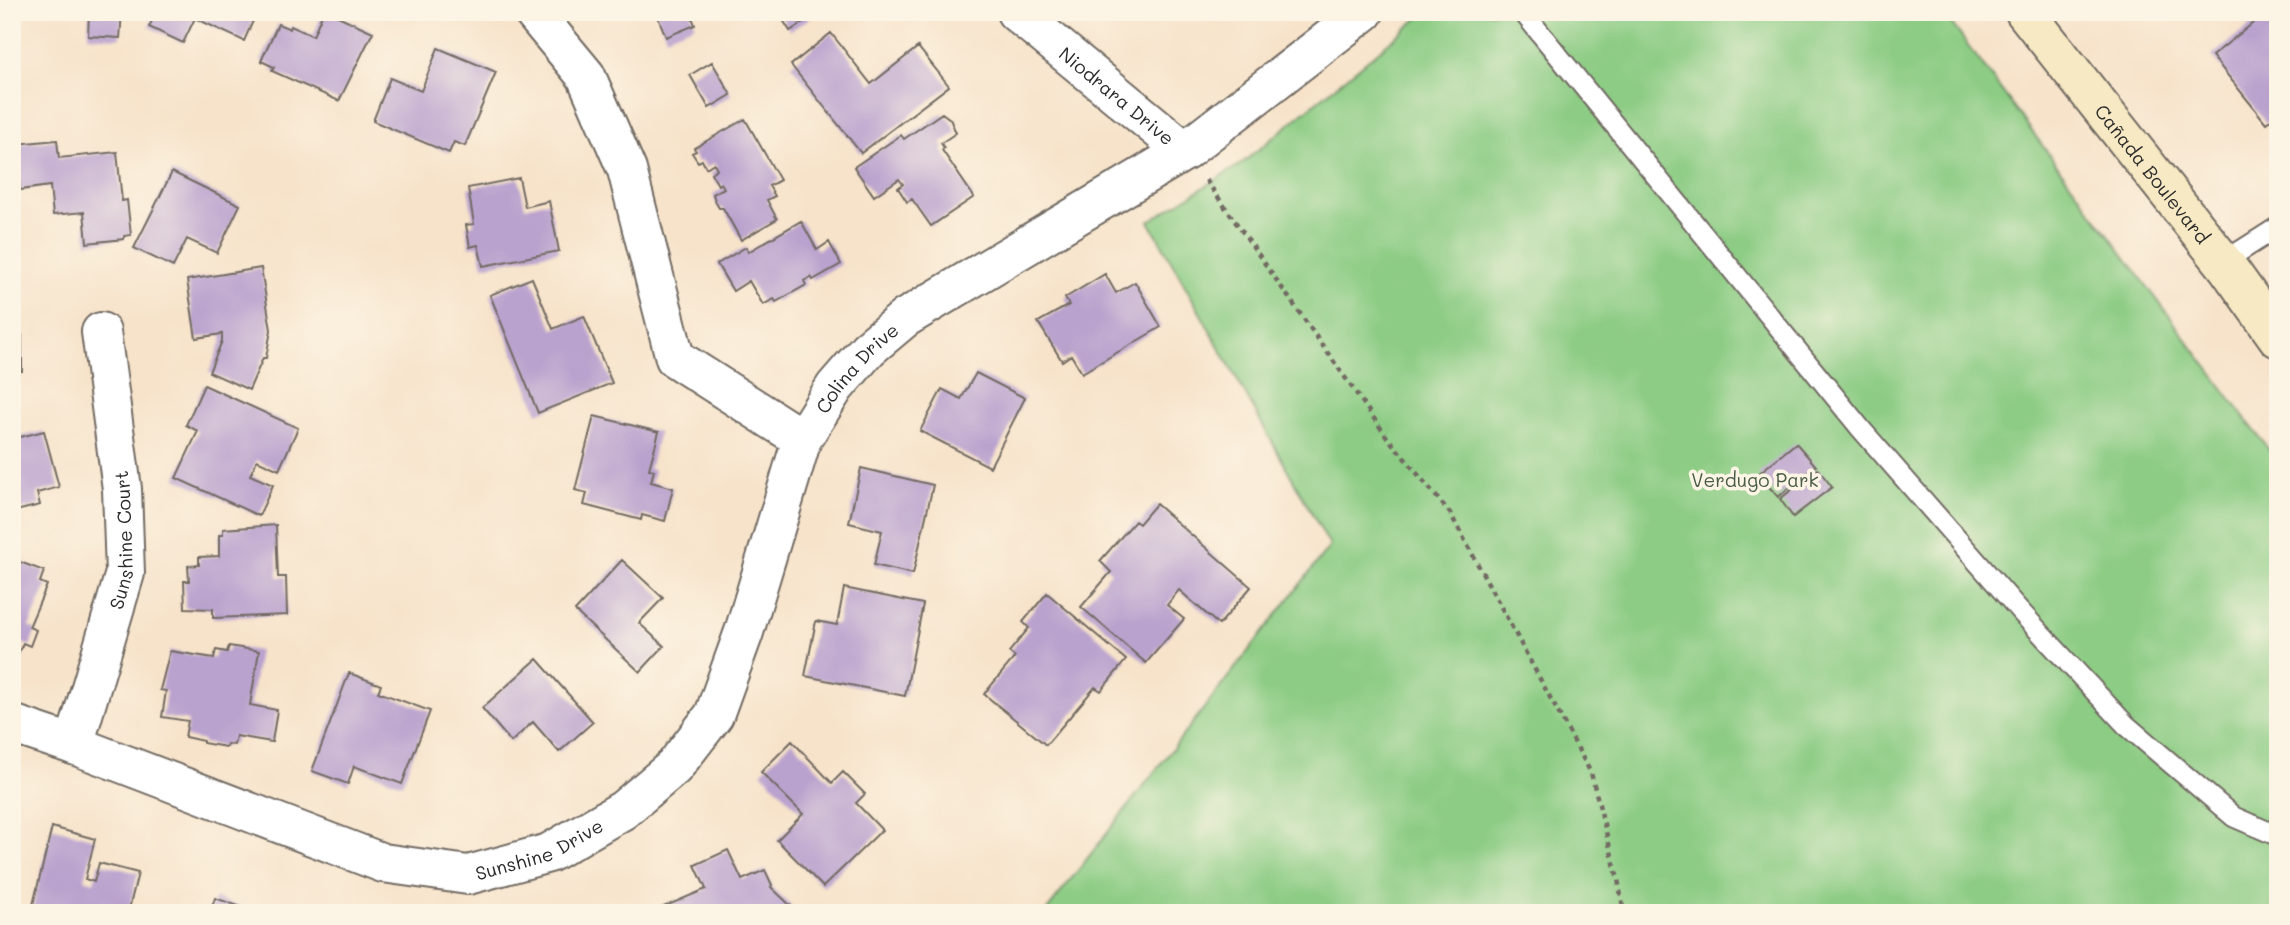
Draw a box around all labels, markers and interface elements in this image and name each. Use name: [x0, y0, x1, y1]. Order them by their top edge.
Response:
street label: Niodrara Drive: [1054, 40, 1180, 150]
street label: Cañada Boulevard: [2090, 99, 2216, 248]
street label: Colina Drive: [809, 317, 903, 418]
park label: Verdugo Park: [1691, 467, 1819, 492]
street label: Sunshine Court: [103, 469, 138, 612]
street label: Sunshine Drive: [472, 812, 607, 885]

